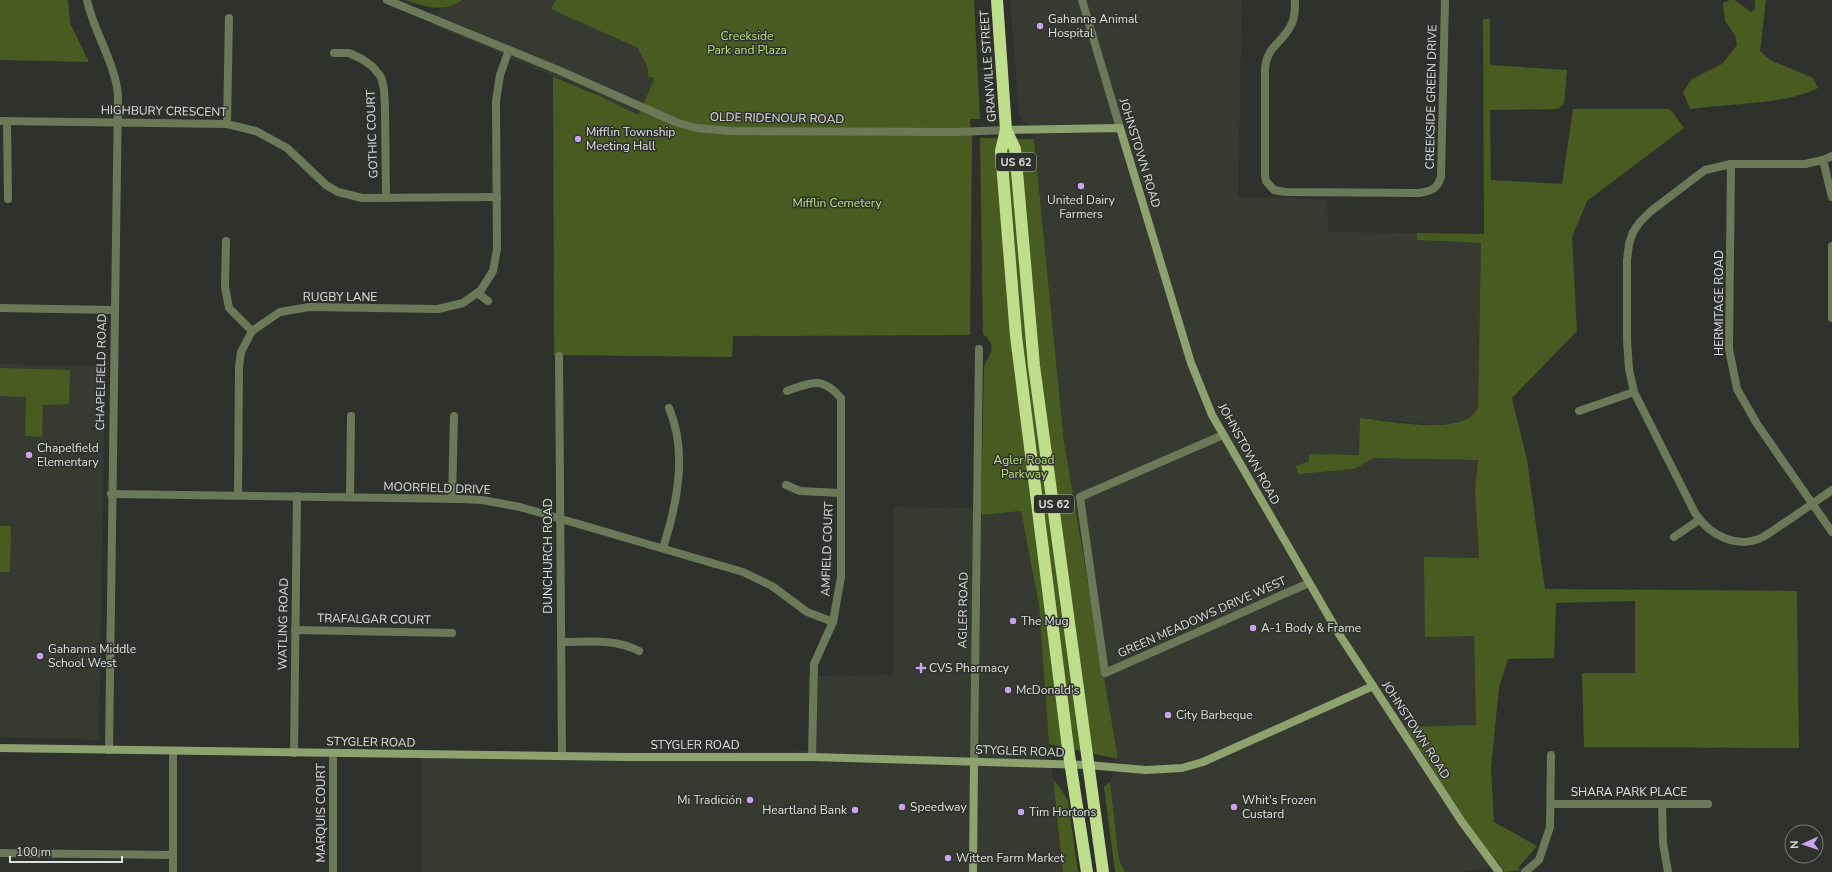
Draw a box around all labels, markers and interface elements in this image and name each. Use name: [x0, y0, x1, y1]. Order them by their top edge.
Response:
street label: GRANVILLE STREET: [976, 9, 1000, 123]
place label: Gahanna Animal Hospital: [1048, 11, 1138, 41]
marker: Gahanna Animal Hospital: [1035, 21, 1045, 31]
street label: CREEKSIDE GREEN DRIVE: [1422, 25, 1440, 169]
park label: Creekside Park and Plaza: [707, 28, 787, 58]
street label: GOTHIC COURT: [362, 89, 382, 179]
street label: JOHNSTOWN ROAD: [1115, 95, 1164, 210]
street label: HIGHBURY CRESCENT: [101, 102, 228, 120]
street label: OLDE RIDENOUR ROAD: [710, 109, 844, 127]
place label: Mifflin Township Meeting Hall: [586, 124, 675, 154]
marker: Mifflin Township Meeting Hall: [573, 134, 583, 144]
road number: US 62: [996, 153, 1036, 171]
marker: United Dairy Farmers: [1076, 181, 1086, 191]
place label: United Dairy Farmers: [1047, 192, 1116, 222]
park label: Mifflin Cemetery: [792, 195, 882, 211]
street label: HERMITAGE ROAD: [1711, 250, 1727, 356]
street label: RUGBY LANE: [303, 289, 377, 305]
street label: CHAPELFIELD ROAD: [92, 313, 110, 431]
street label: JOHNSTOWN ROAD: [1214, 399, 1284, 508]
place label: Chapelfield Elementary: [37, 440, 100, 470]
marker: Chapelfield Elementary: [24, 450, 34, 460]
park label: Agler Road Parkway: [994, 452, 1054, 482]
street label: MOORFIELD DRIVE: [383, 478, 491, 498]
road number: US 62: [1034, 495, 1074, 513]
street label: DUNCHURCH ROAD: [540, 498, 556, 614]
street label: AMFIELD COURT: [817, 501, 837, 597]
street label: AGLER ROAD: [954, 571, 972, 648]
street label: GREEN MEADOWS DRIVE WEST: [1115, 572, 1289, 661]
street label: WATLING ROAD: [274, 578, 292, 670]
street label: TRAFALGAR COURT: [317, 610, 432, 628]
place label: The Mug: [1021, 613, 1069, 629]
marker: The Mug: [1008, 616, 1018, 626]
place label: A-1 Body & Frame: [1261, 620, 1361, 636]
marker: A-1 Body & Frame: [1248, 623, 1258, 633]
place label: Gahanna Middle School West: [48, 641, 136, 671]
marker: Gahanna Middle School West: [35, 651, 45, 661]
place label: CVS Pharmacy: [929, 660, 1010, 676]
marker: CVS Pharmacy: [916, 663, 926, 673]
street label: JOHNSTOWN ROAD: [1378, 677, 1454, 782]
place label: McDonald's: [1016, 682, 1080, 698]
marker: McDonald's: [1003, 685, 1013, 695]
place label: City Barbeque: [1176, 707, 1253, 723]
marker: City Barbeque: [1163, 710, 1173, 720]
street label: STYGLER ROAD: [326, 733, 416, 751]
street label: STYGLER ROAD: [650, 737, 740, 753]
street label: STYGLER ROAD: [975, 741, 1065, 761]
street label: MARQUIS COURT: [313, 763, 329, 863]
street label: SHARA PARK PLACE: [1571, 784, 1687, 800]
place label: Mi Tradición: [677, 792, 742, 808]
place label: Whit's Frozen Custard: [1242, 792, 1316, 822]
marker: Mi Tradición: [745, 795, 755, 805]
place label: Speedway: [910, 799, 967, 815]
place label: Heartland Bank: [762, 802, 848, 818]
marker: Speedway: [897, 802, 907, 812]
marker: Whit's Frozen Custard: [1229, 802, 1239, 812]
place label: Tim Hortons: [1029, 804, 1096, 820]
marker: Heartland Bank: [850, 805, 860, 815]
marker: Tim Hortons: [1016, 807, 1026, 817]
north arrow: [1784, 824, 1824, 864]
scale bar: [10, 838, 122, 864]
text: N: [1787, 840, 1802, 849]
text: 100 m: [16, 844, 51, 860]
place label: Witten Farm Market: [956, 850, 1065, 866]
marker: Witten Farm Market: [943, 853, 953, 863]

